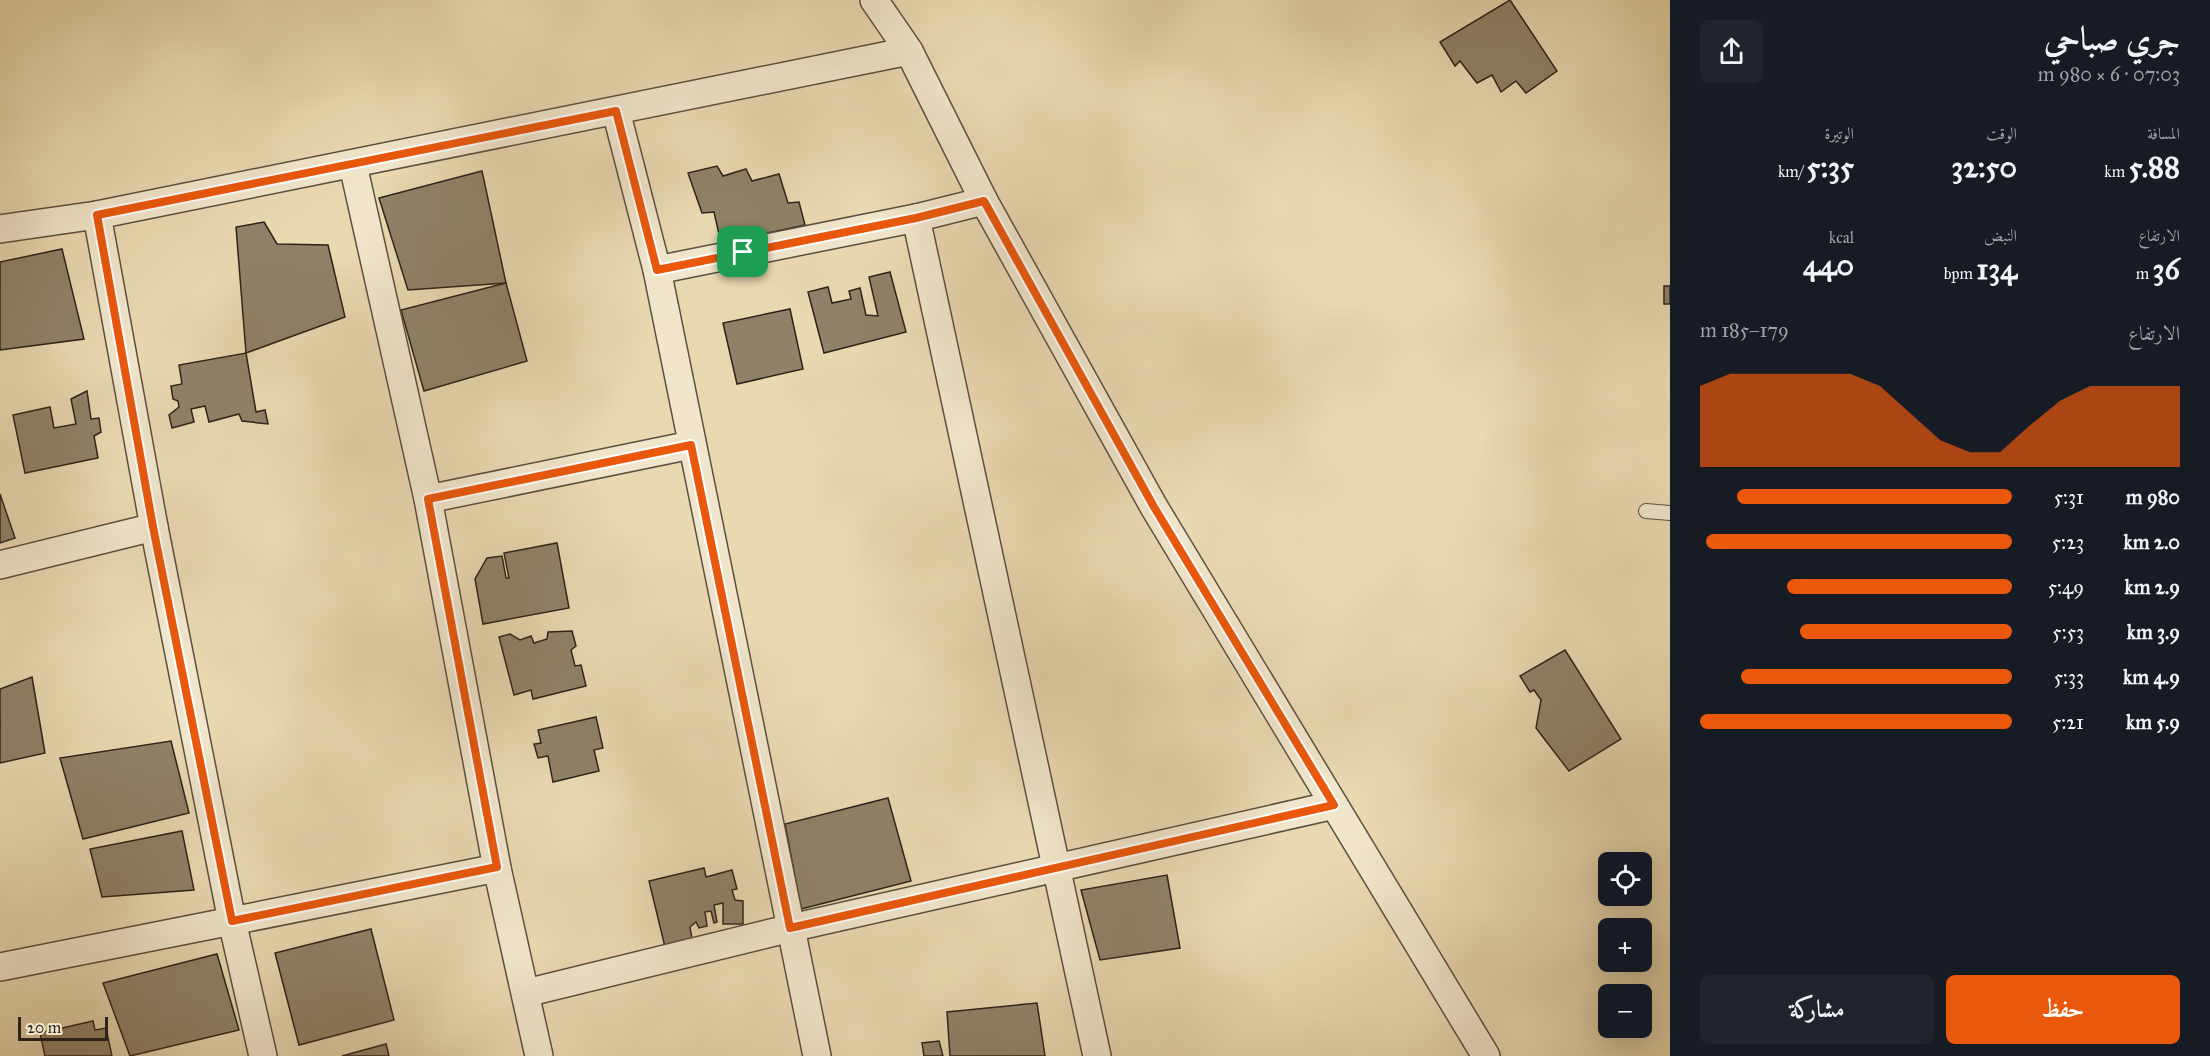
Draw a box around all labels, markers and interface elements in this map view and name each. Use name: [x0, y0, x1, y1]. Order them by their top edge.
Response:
text: جري صباحي: [2044, 19, 2180, 59]
button: share: [1700, 20, 1763, 83]
text: 07:03 · 6 × 980 m: [2038, 62, 2180, 86]
text: الوتيرة: [1824, 124, 1854, 143]
text: الوقت: [1986, 124, 2017, 143]
text: المسافة: [2147, 124, 2180, 143]
text: 5:35: [1807, 149, 1854, 185]
text: 32:50: [1951, 149, 2017, 185]
text: 5.88: [2129, 149, 2180, 185]
text: /km: [1778, 162, 1807, 181]
text: km: [2104, 162, 2129, 181]
pin: [717, 226, 768, 277]
text: النبض: [1984, 226, 2017, 245]
text: الارتفاع: [2138, 226, 2180, 245]
text: kcal: [1829, 228, 1854, 247]
icon: arrive: [726, 235, 759, 268]
text: 440: [1803, 247, 1854, 283]
text: 134: [1976, 251, 2017, 287]
text: 36: [2153, 251, 2180, 287]
text: bpm: [1944, 264, 1976, 283]
text: m: [2136, 264, 2153, 283]
text: 179–185 m: [1700, 318, 1789, 342]
text: الارتفاع: [2128, 321, 2180, 345]
text: 5:31: [2054, 485, 2084, 509]
text: 980 m: [2126, 485, 2180, 509]
text: 5:23: [2052, 530, 2084, 554]
text: 2.0 km: [2124, 530, 2180, 554]
text: 5:49: [2048, 575, 2084, 599]
text: 2.9 km: [2124, 575, 2180, 599]
text: 5:53: [2052, 620, 2084, 644]
text: 3.9 km: [2127, 620, 2180, 644]
text: 5:33: [2054, 665, 2084, 689]
text: 4.9 km: [2123, 665, 2180, 689]
text: 5:21: [2052, 710, 2084, 734]
text: 5.9 km: [2126, 710, 2180, 734]
map controls: [1598, 852, 1652, 1038]
button: locate: [1598, 852, 1652, 906]
button: +: [1598, 918, 1652, 972]
button: مشاركة: [1700, 975, 1934, 1044]
button: حفظ: [1946, 975, 2180, 1044]
button: −: [1598, 984, 1652, 1038]
scale bar: [18, 1014, 108, 1042]
text: 20 m: [27, 1018, 61, 1037]

